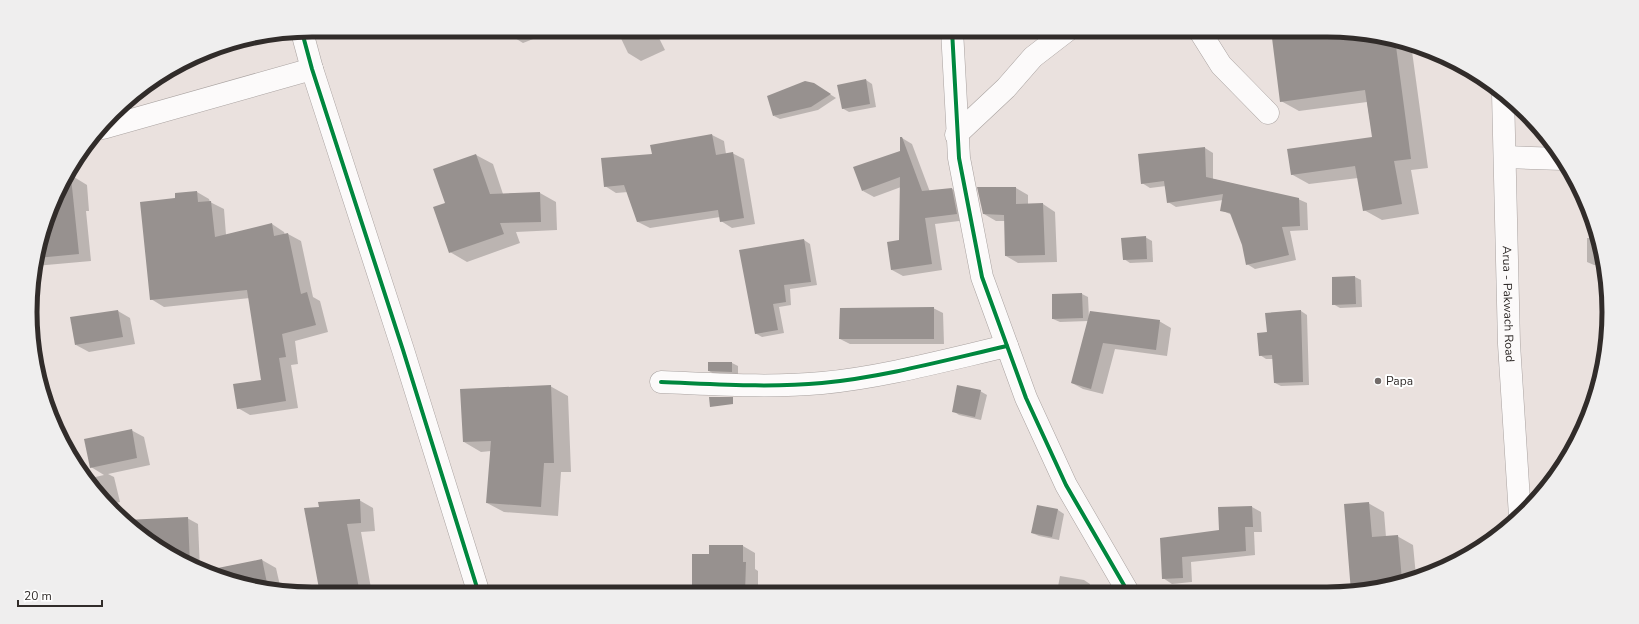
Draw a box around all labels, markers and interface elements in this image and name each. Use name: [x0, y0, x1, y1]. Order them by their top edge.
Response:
street label: Arua - Pakwach Road: [1499, 245, 1518, 363]
place label: Papa: [1386, 373, 1413, 389]
marker: Papa: [1373, 376, 1383, 386]
scale bar: [18, 582, 102, 608]
text: 20 m: [24, 588, 52, 604]

